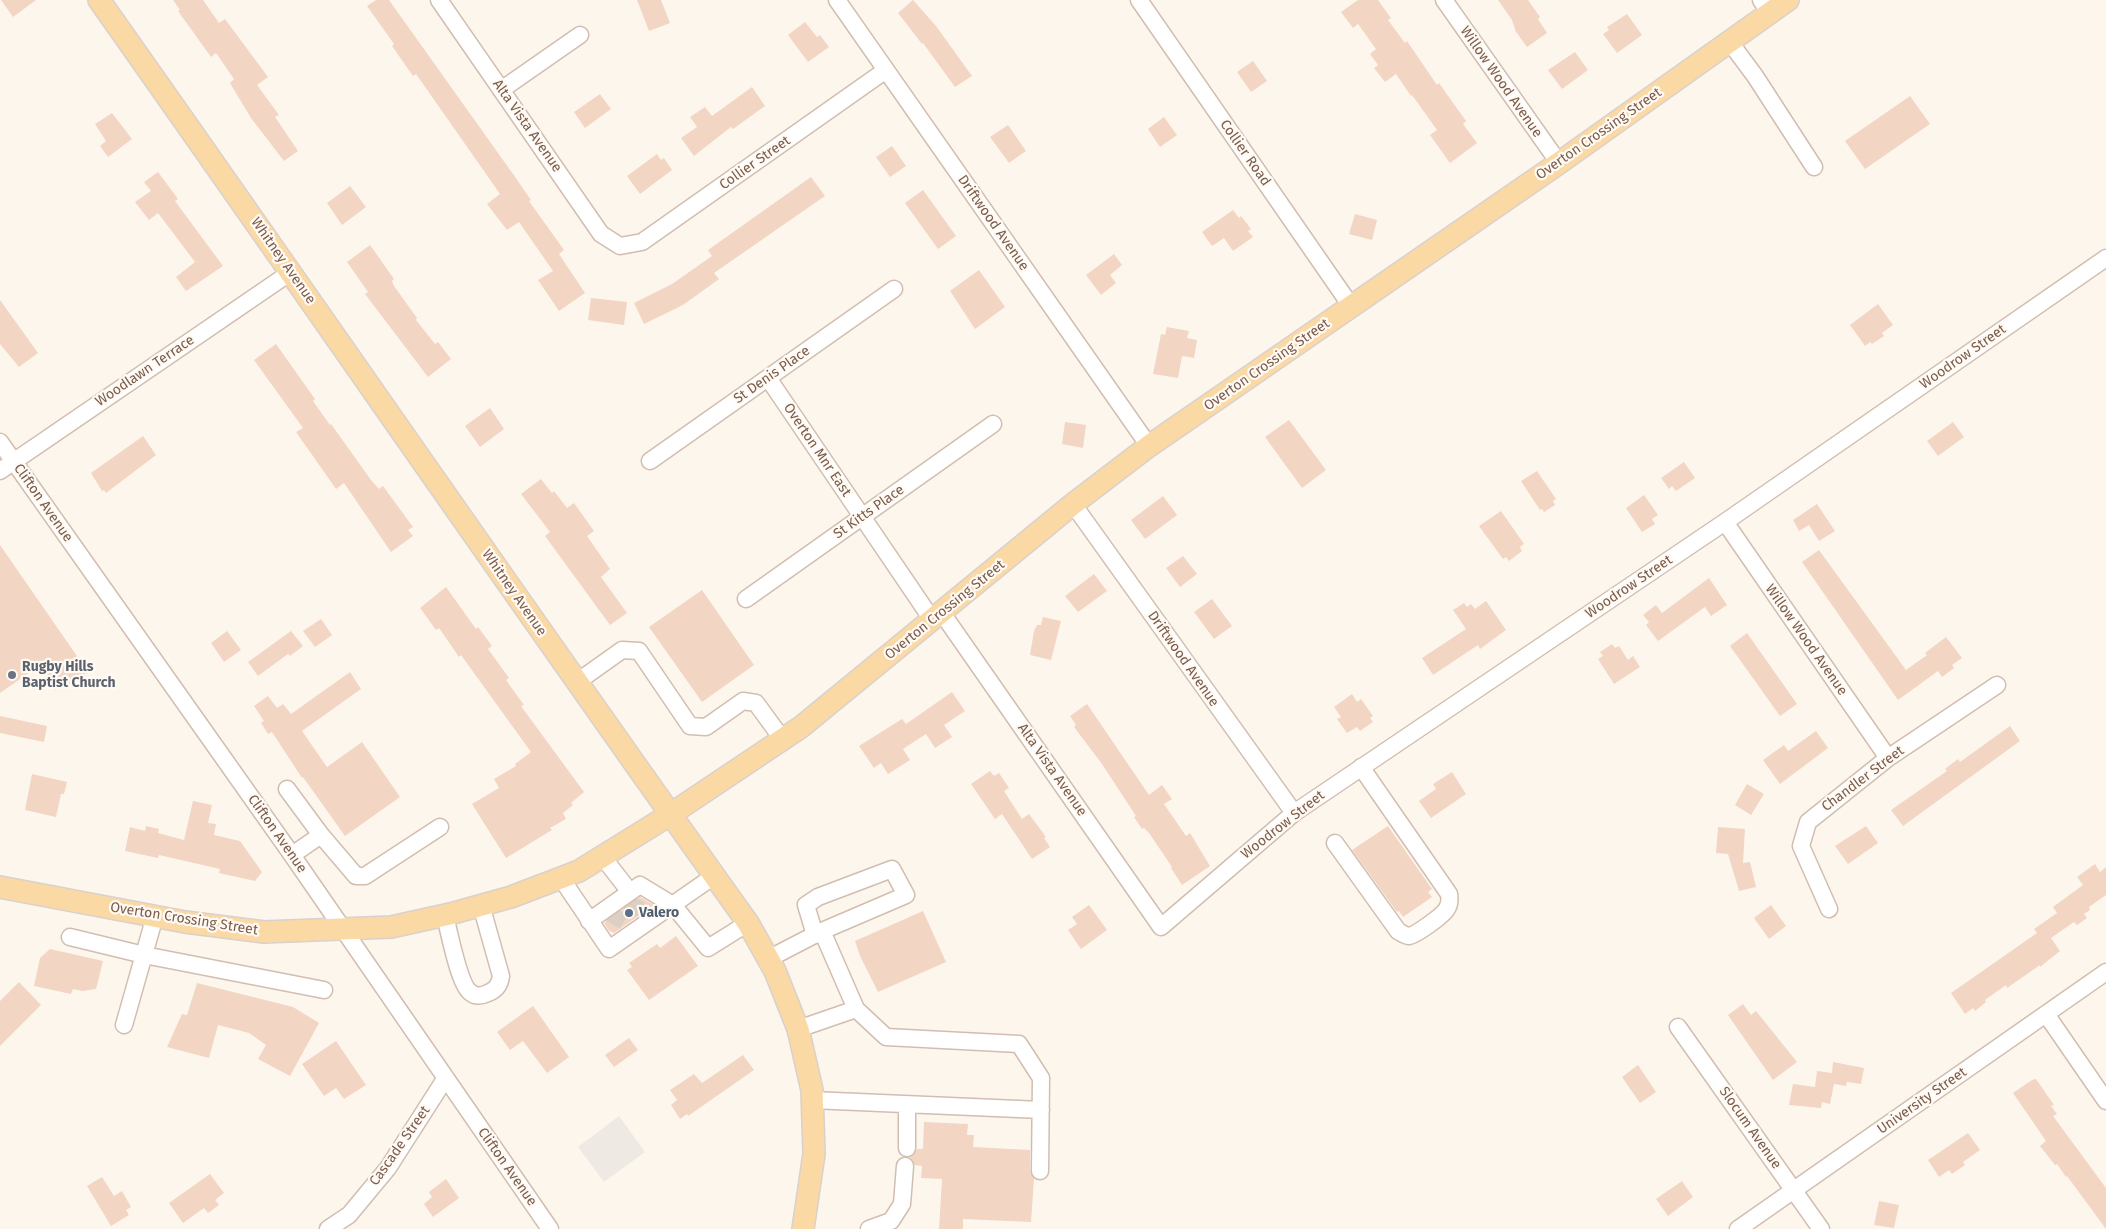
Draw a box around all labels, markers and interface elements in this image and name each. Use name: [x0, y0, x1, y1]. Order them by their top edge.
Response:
street label: Willow Wood Avenue: [1456, 23, 1546, 141]
street label: Alta Vista Avenue: [489, 76, 565, 176]
street label: Overton Crossing Street: [1533, 84, 1665, 184]
street label: Collier Road: [1216, 117, 1274, 189]
street label: Collier Street: [716, 132, 794, 194]
street label: Driftwood Avenue: [954, 172, 1032, 274]
street label: Whitney Avenue: [247, 215, 319, 307]
street label: Overton Crossing Street: [1201, 315, 1333, 415]
street label: Woodrow Street: [1917, 321, 2009, 393]
street label: Woodlawn Terrace: [92, 332, 198, 410]
street label: St Denis Place: [731, 343, 813, 407]
street label: Overton Mnr East: [780, 400, 854, 500]
street label: Clifton Avenue: [10, 461, 76, 545]
street label: St Kitts Place: [830, 481, 908, 543]
street label: Whitney Avenue: [478, 547, 550, 639]
street label: Woodrow Street: [1582, 552, 1676, 622]
street label: Overton Crossing Street: [882, 556, 1008, 664]
street label: Willow Wood Avenue: [1761, 581, 1851, 699]
street label: Driftwood Avenue: [1144, 608, 1222, 710]
place label: Rugby Hills Baptist Church: [22, 659, 115, 692]
marker: Rugby Hills Baptist Church: [6, 669, 18, 681]
street label: Alta Vista Avenue: [1014, 720, 1090, 820]
street label: Chandler Street: [1818, 743, 1908, 815]
street label: Woodrow Street: [1238, 787, 1328, 863]
street label: Clifton Avenue: [244, 792, 310, 876]
street label: Overton Crossing Street: [109, 899, 259, 939]
place label: Valero: [639, 905, 679, 921]
marker: Valero: [623, 907, 635, 919]
street label: University Street: [1874, 1064, 1970, 1138]
street label: Slocum Avenue: [1715, 1084, 1785, 1172]
street label: Cascade Street: [366, 1103, 434, 1189]
street label: Clifton Avenue: [474, 1125, 540, 1209]

